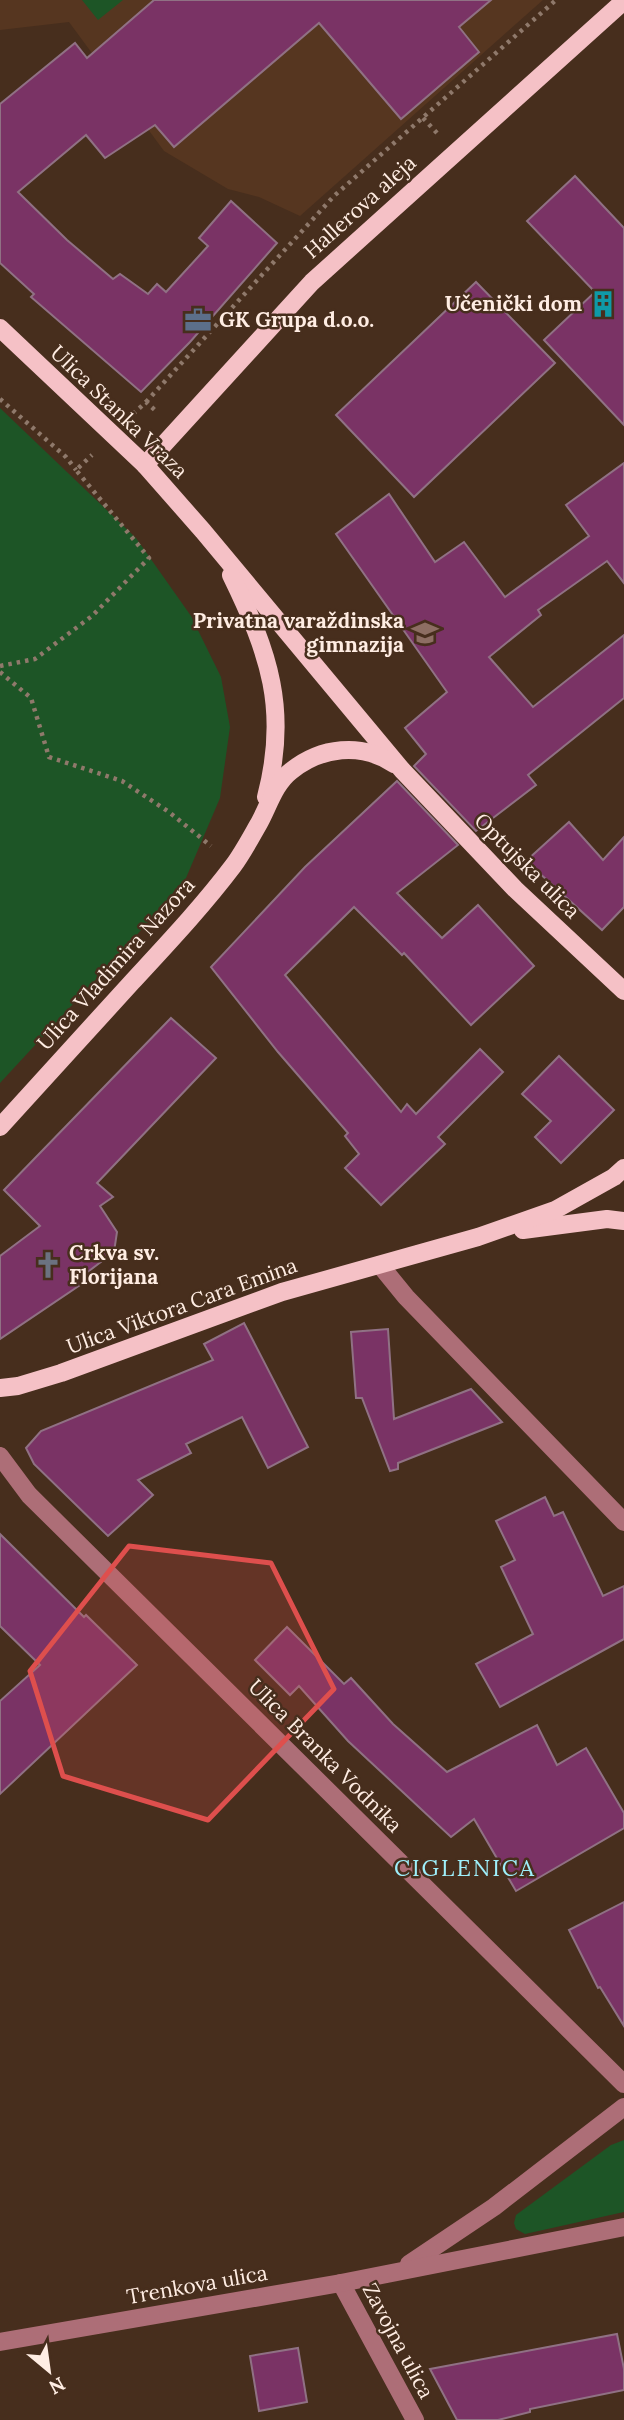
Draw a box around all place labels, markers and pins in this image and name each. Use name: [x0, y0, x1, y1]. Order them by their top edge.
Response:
building icon: Učenički dom: [588, 289, 618, 319]
place label: Učenički dom: [445, 290, 582, 317]
office icon: GK Grupa d.o.o.: [183, 305, 213, 335]
place label: GK Grupa d.o.o.: [219, 306, 374, 333]
place label: Privatna varaždinska gimnazija: [193, 607, 404, 658]
school or university icon: Privatna varaždinska gimnazija: [410, 618, 440, 648]
place label: Crkva sv. Florijana: [69, 1239, 159, 1290]
church icon: Crkva sv. Florijana: [33, 1250, 63, 1280]

